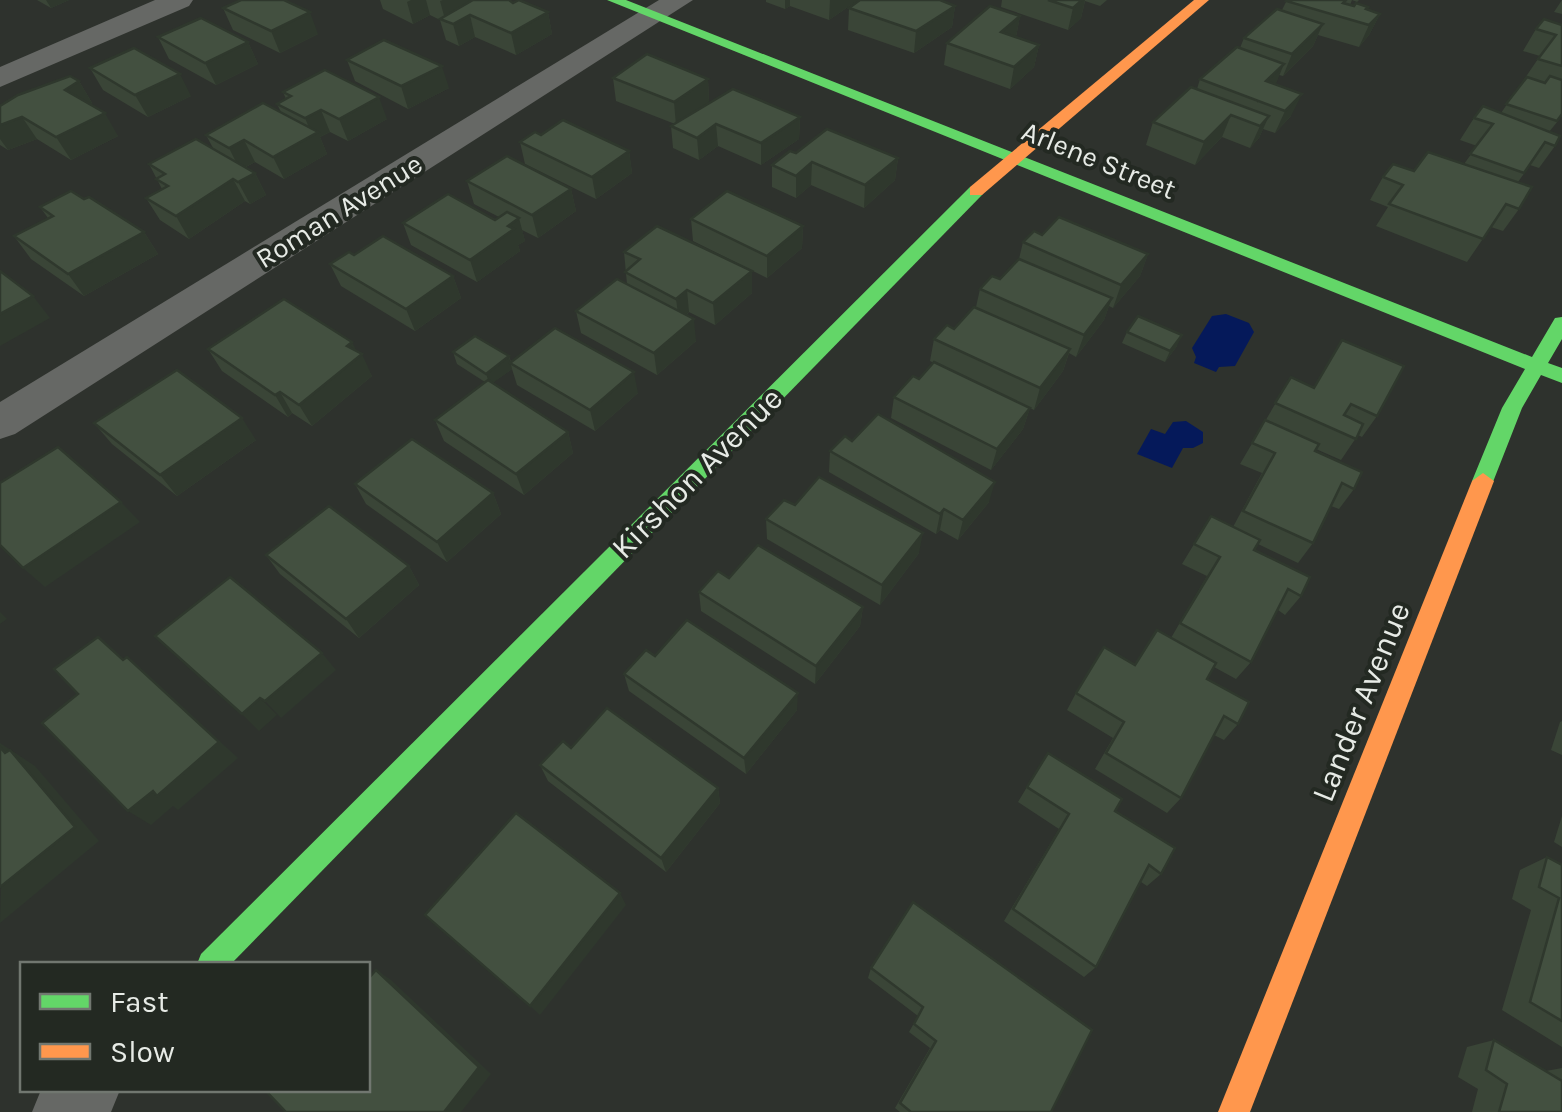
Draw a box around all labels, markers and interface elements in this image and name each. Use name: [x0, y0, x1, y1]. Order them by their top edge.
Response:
street label: Arlene Street: [1017, 114, 1181, 206]
street label: Roman Avenue: [250, 147, 428, 275]
street label: Kirshon Avenue: [604, 380, 790, 566]
street label: Lander Avenue: [1304, 597, 1418, 807]
legend: [20, 962, 370, 1092]
text: Fast: [110, 984, 169, 1020]
text: Slow: [110, 1034, 175, 1070]

